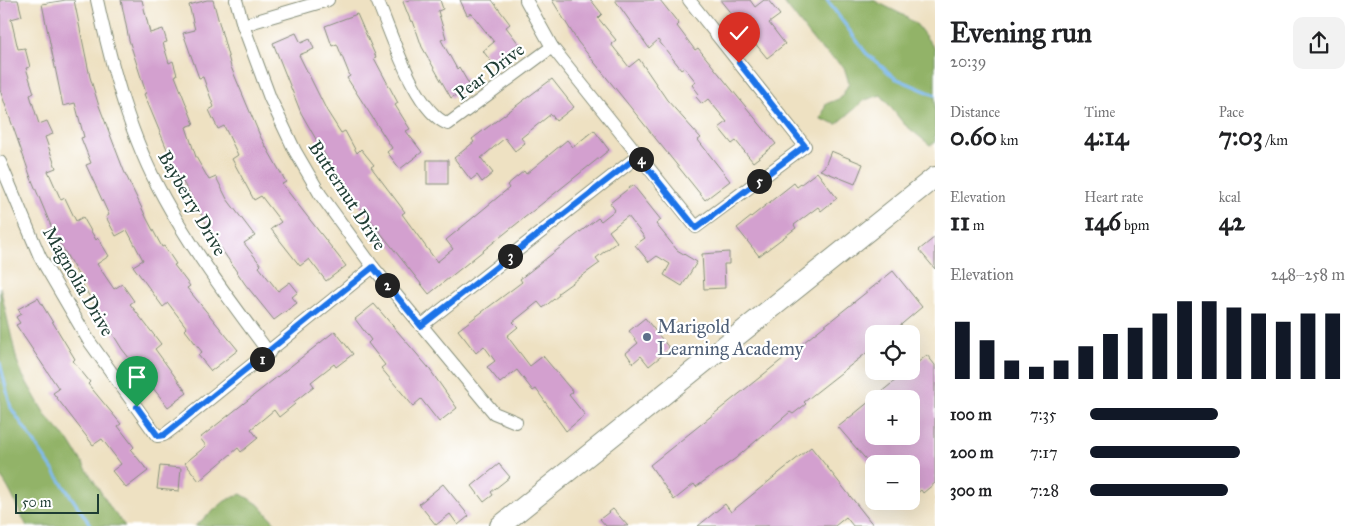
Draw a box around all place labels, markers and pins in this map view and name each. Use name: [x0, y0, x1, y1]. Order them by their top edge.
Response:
pin: [718, 12, 760, 63]
pin: 4: [628, 146, 654, 172]
pin: 5: [746, 168, 772, 194]
pin: 3: [498, 244, 522, 268]
pin: 2: [374, 272, 400, 298]
place label: Marigold Learning Academy: [657, 315, 805, 361]
marker: Marigold Learning Academy: [641, 331, 653, 343]
pin: 1: [250, 346, 274, 372]
pin: [116, 356, 158, 407]

